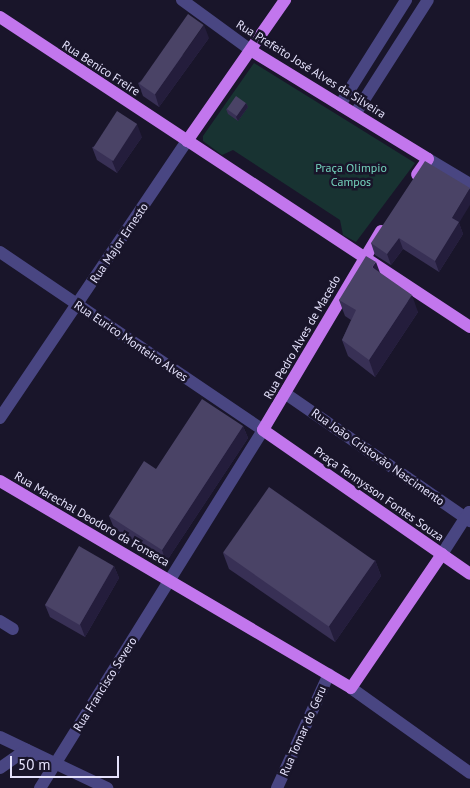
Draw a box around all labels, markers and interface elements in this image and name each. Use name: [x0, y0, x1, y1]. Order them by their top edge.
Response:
street label: Rua Prefeito José Alves da Silveira: [233, 17, 389, 121]
street label: Rua Benico Freire: [59, 37, 143, 99]
park label: Praça Olimpio Campos: [315, 161, 387, 189]
street label: Rua Major Ernesto: [87, 200, 151, 286]
street label: Rua Pedro Alves de Macedo: [261, 272, 343, 402]
street label: Rua Eurico Monteiro Alves: [71, 297, 191, 385]
street label: Rua João Cristovão Nascimento: [309, 405, 447, 509]
street label: Praça Tennysson Fontes Souza: [311, 444, 447, 544]
street label: Rua Marechal Deodoro da Fonseca: [12, 469, 172, 569]
street label: Rua Francisco Severo: [70, 634, 140, 734]
street label: Rua Tomar do Geru: [277, 684, 329, 778]
scale bar: [12, 746, 121, 778]
text: 50 m: [18, 755, 51, 774]

